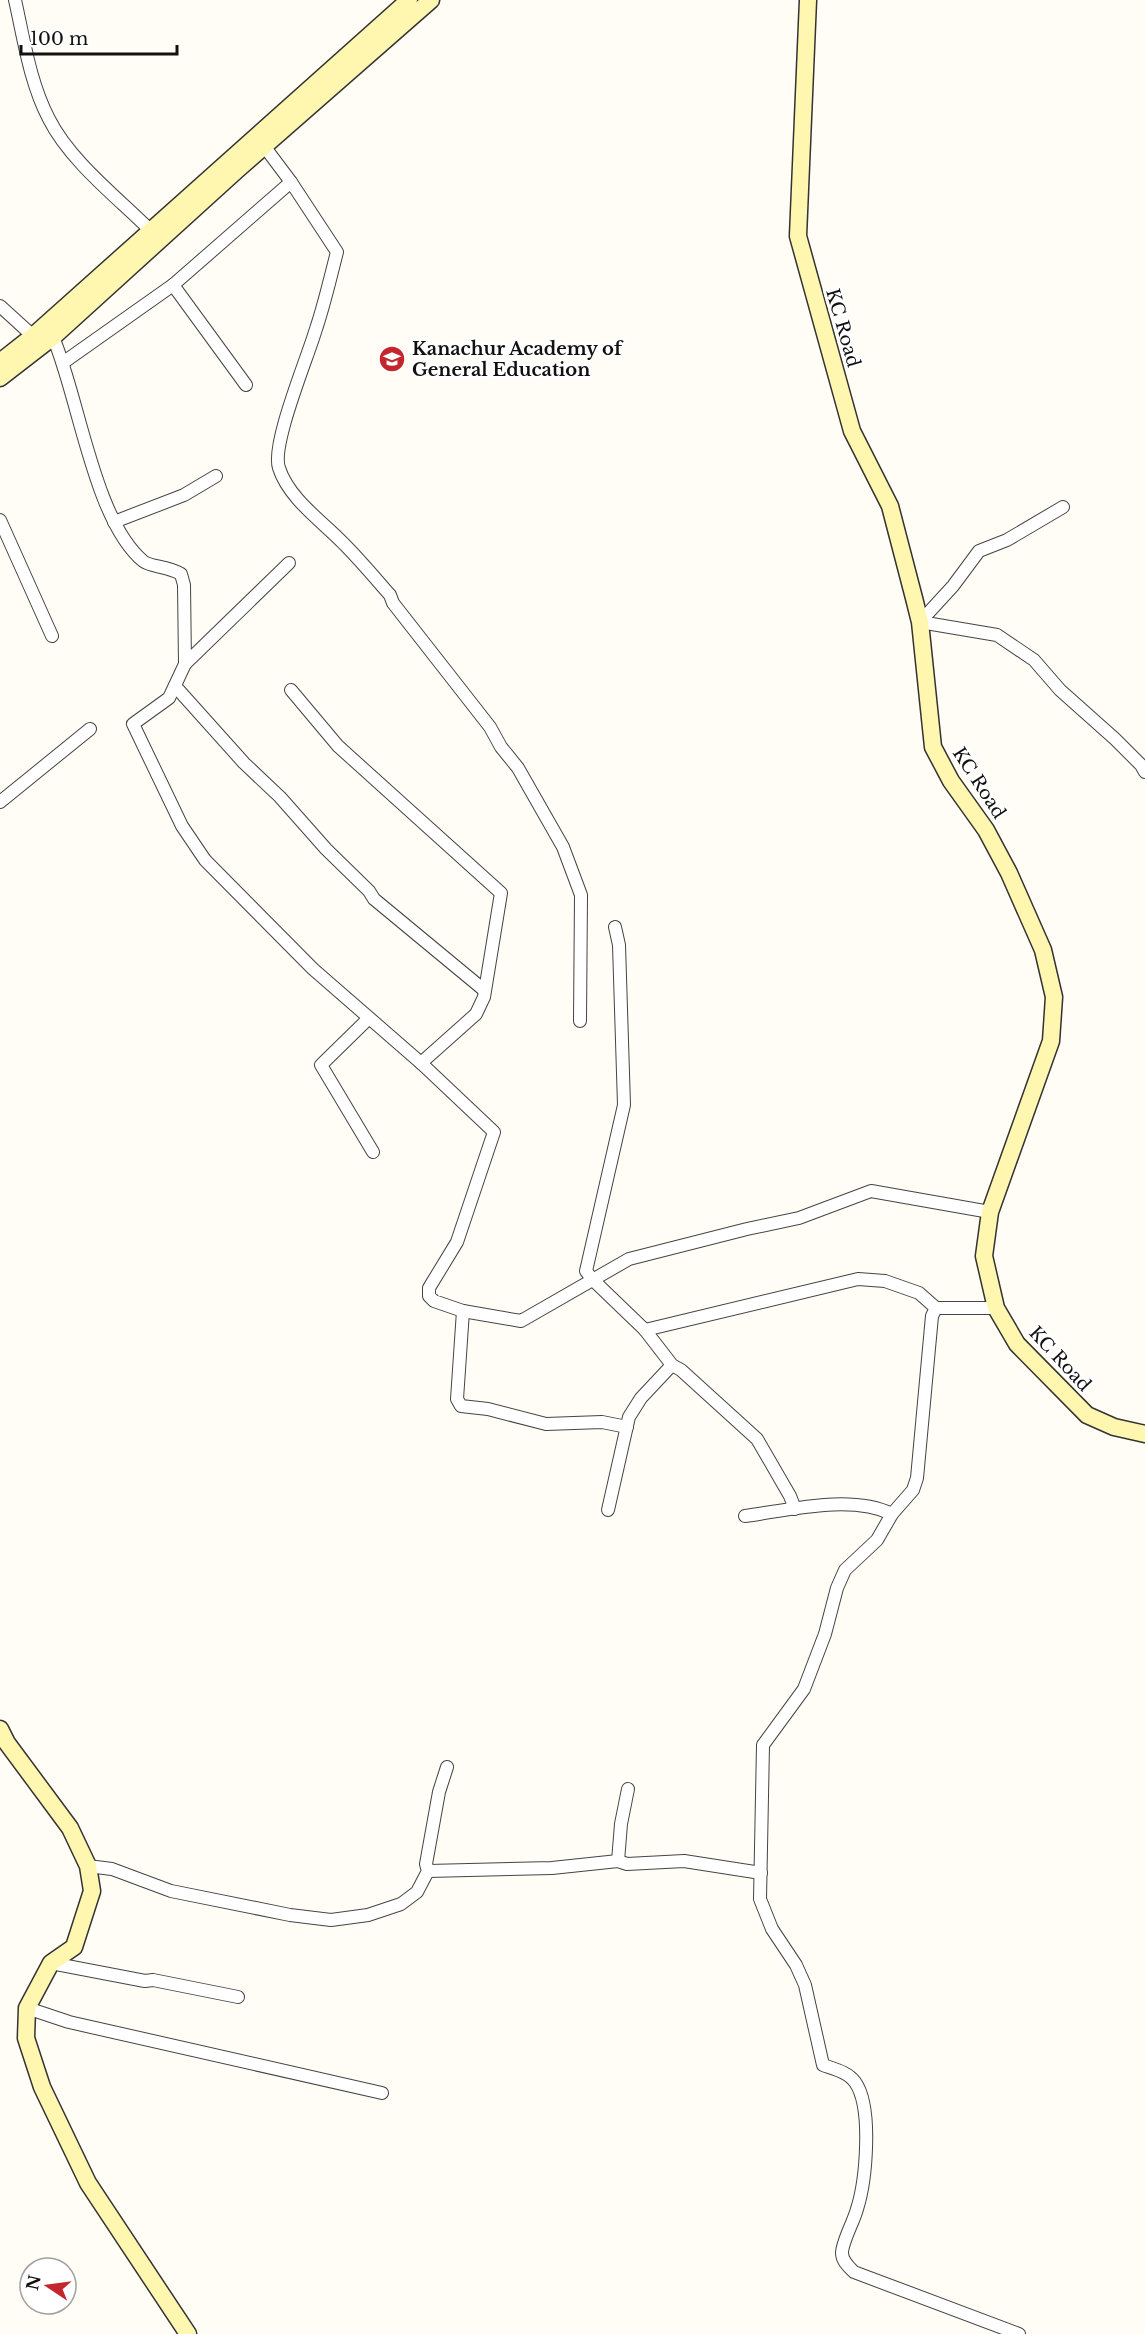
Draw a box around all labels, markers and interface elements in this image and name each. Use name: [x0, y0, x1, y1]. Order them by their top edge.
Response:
scale bar: [21, 18, 177, 56]
text: 100 m: [30, 28, 88, 50]
street label: KC Road: [821, 286, 865, 370]
place label: Kanachur Academy of General Education: [412, 338, 624, 381]
school or university icon: Kanachur Academy of General Education: [377, 344, 407, 374]
street label: KC Road: [948, 743, 1010, 823]
street label: KC Road: [1024, 1322, 1096, 1396]
north arrow: [18, 2256, 78, 2316]
text: N: [22, 2273, 45, 2292]

